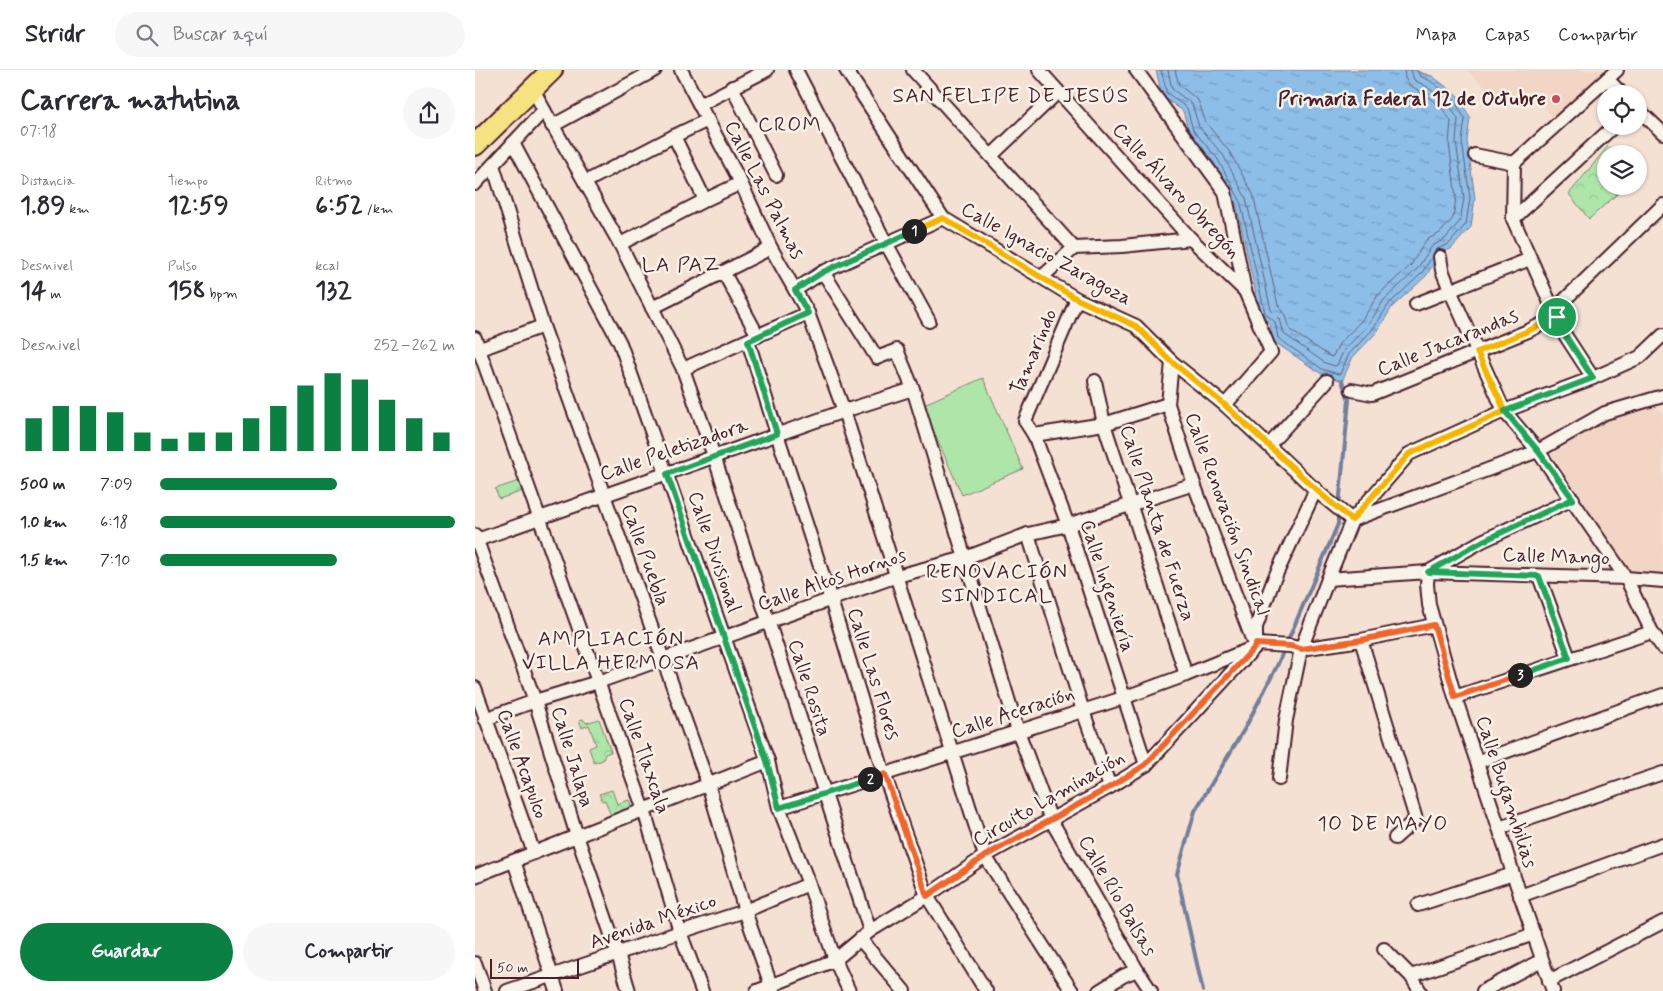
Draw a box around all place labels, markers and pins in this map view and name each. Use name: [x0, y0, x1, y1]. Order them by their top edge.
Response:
place label: Primaria Federal 12 de Octubre: [1278, 86, 1546, 113]
marker: Primaria Federal 12 de Octubre: [1550, 93, 1562, 105]
pin: 1: [901, 218, 927, 244]
pin: [1536, 296, 1578, 338]
pin: 3: [1507, 662, 1533, 688]
pin: 2: [857, 766, 883, 792]

